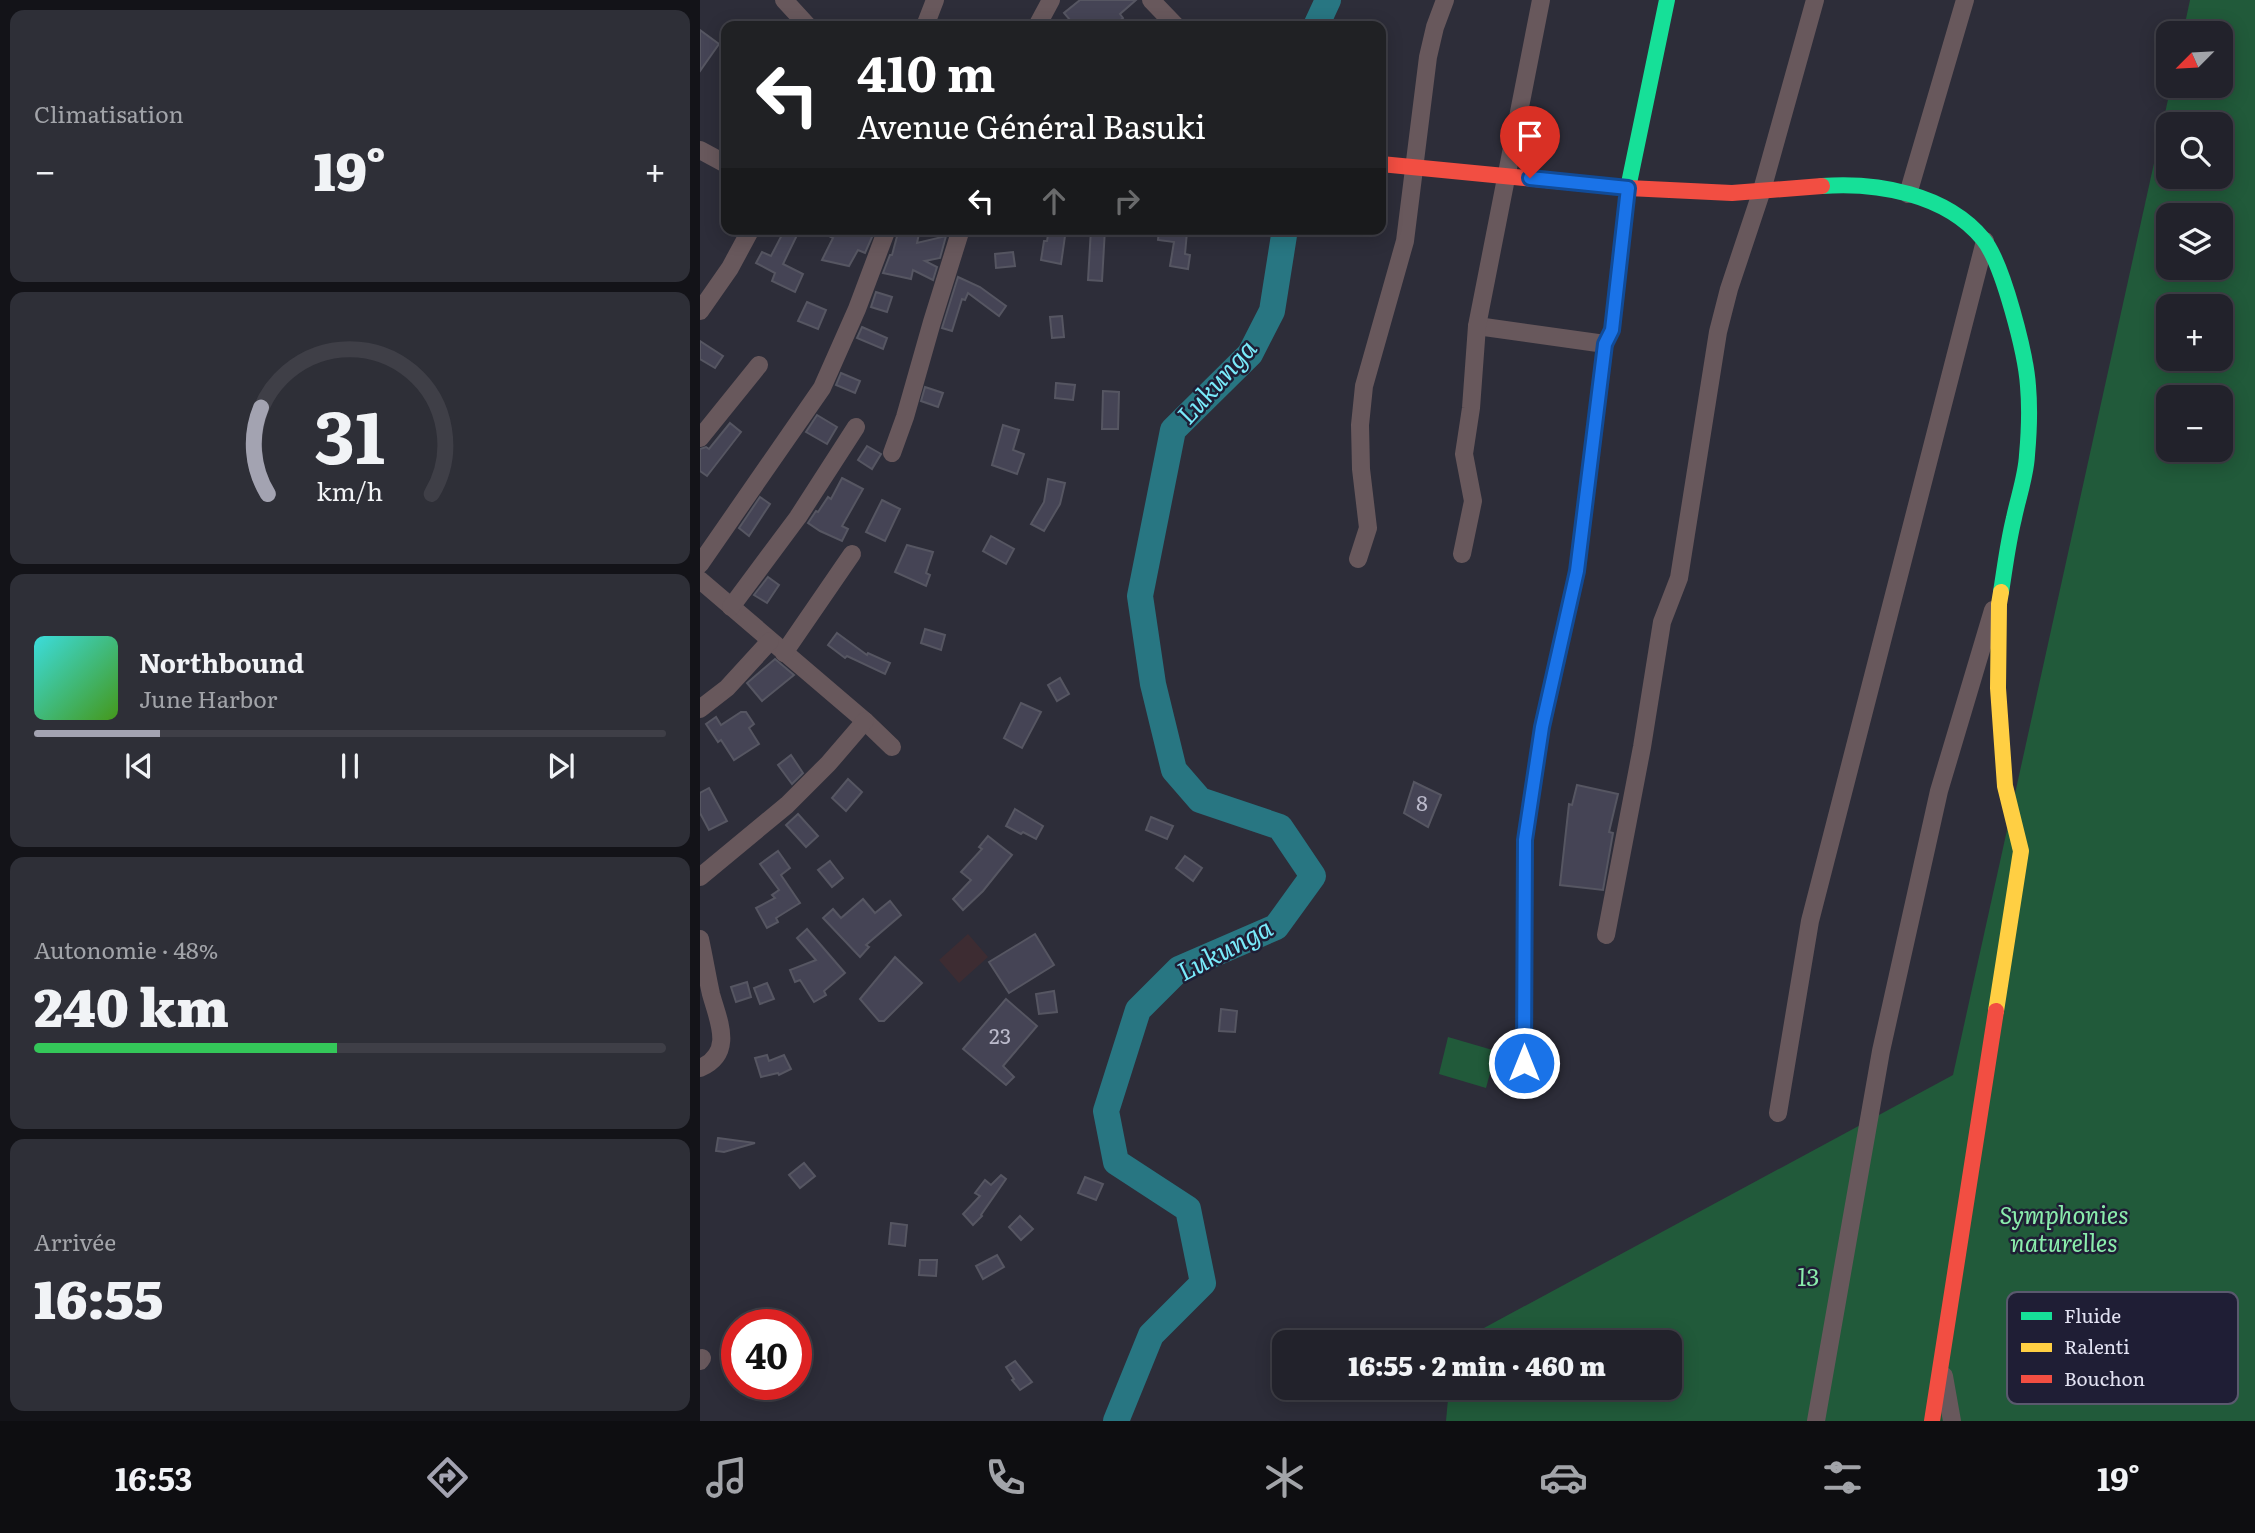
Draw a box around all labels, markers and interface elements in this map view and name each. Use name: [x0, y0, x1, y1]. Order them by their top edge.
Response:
north arrow: [2156, 21, 2233, 98]
map controls: [2156, 21, 2233, 462]
text: 410 m: [857, 34, 996, 107]
icon: left: [742, 49, 833, 140]
text: Climatisation: [34, 96, 184, 130]
text: Avenue Général Basuki: [857, 101, 1206, 149]
pin: [1500, 106, 1560, 178]
button: search: [2156, 112, 2233, 189]
icon: arrive: [1511, 117, 1549, 155]
text: 19°: [314, 130, 386, 207]
text: −: [34, 140, 56, 197]
text: +: [644, 140, 666, 197]
icon: left: [962, 182, 1000, 220]
icon: ahead: [1035, 182, 1073, 220]
icon: right: [1108, 182, 1146, 220]
button: layers: [2156, 203, 2233, 280]
button: +: [2156, 294, 2233, 371]
water label: Lukunga: [1166, 329, 1264, 432]
text: 31: [315, 379, 385, 487]
button: −: [2156, 385, 2233, 462]
text: km/h: [317, 472, 383, 509]
text: Northbound: [139, 642, 304, 681]
text: June Harbor: [139, 681, 277, 715]
icon: previous: [120, 747, 158, 785]
icon: pause: [331, 747, 369, 785]
icon: next: [542, 747, 580, 785]
house number: 8: [1416, 786, 1428, 817]
water label: Lukunga: [1169, 906, 1279, 989]
text: Autonomie · 48%: [34, 932, 218, 966]
text: 240 km: [34, 966, 229, 1043]
house number: 23: [989, 1019, 1011, 1050]
position arrow: [1487, 1026, 1561, 1100]
park label: Symphonies naturelles: [1999, 1196, 2129, 1259]
text: Arrivée: [34, 1224, 116, 1258]
text: 16:55: [34, 1258, 163, 1335]
park label: 13: [1797, 1258, 1819, 1293]
legend: [2007, 1292, 2238, 1404]
text: Fluide: [2064, 1301, 2121, 1329]
speed limit sign: 40: [721, 1309, 812, 1400]
text: Ralenti: [2064, 1332, 2130, 1360]
text: 16:55 · 2 min · 460 m: [1348, 1345, 1606, 1384]
text: Bouchon: [2064, 1364, 2145, 1392]
text: 16:53: [115, 1453, 192, 1501]
icon: directions: [423, 1453, 472, 1502]
icon: music: [702, 1453, 751, 1502]
icon: phone: [981, 1453, 1030, 1502]
icon: climate: [1260, 1453, 1309, 1502]
icon: car: [1539, 1453, 1588, 1502]
icon: filters: [1818, 1453, 1867, 1502]
text: 19°: [2097, 1453, 2140, 1501]

